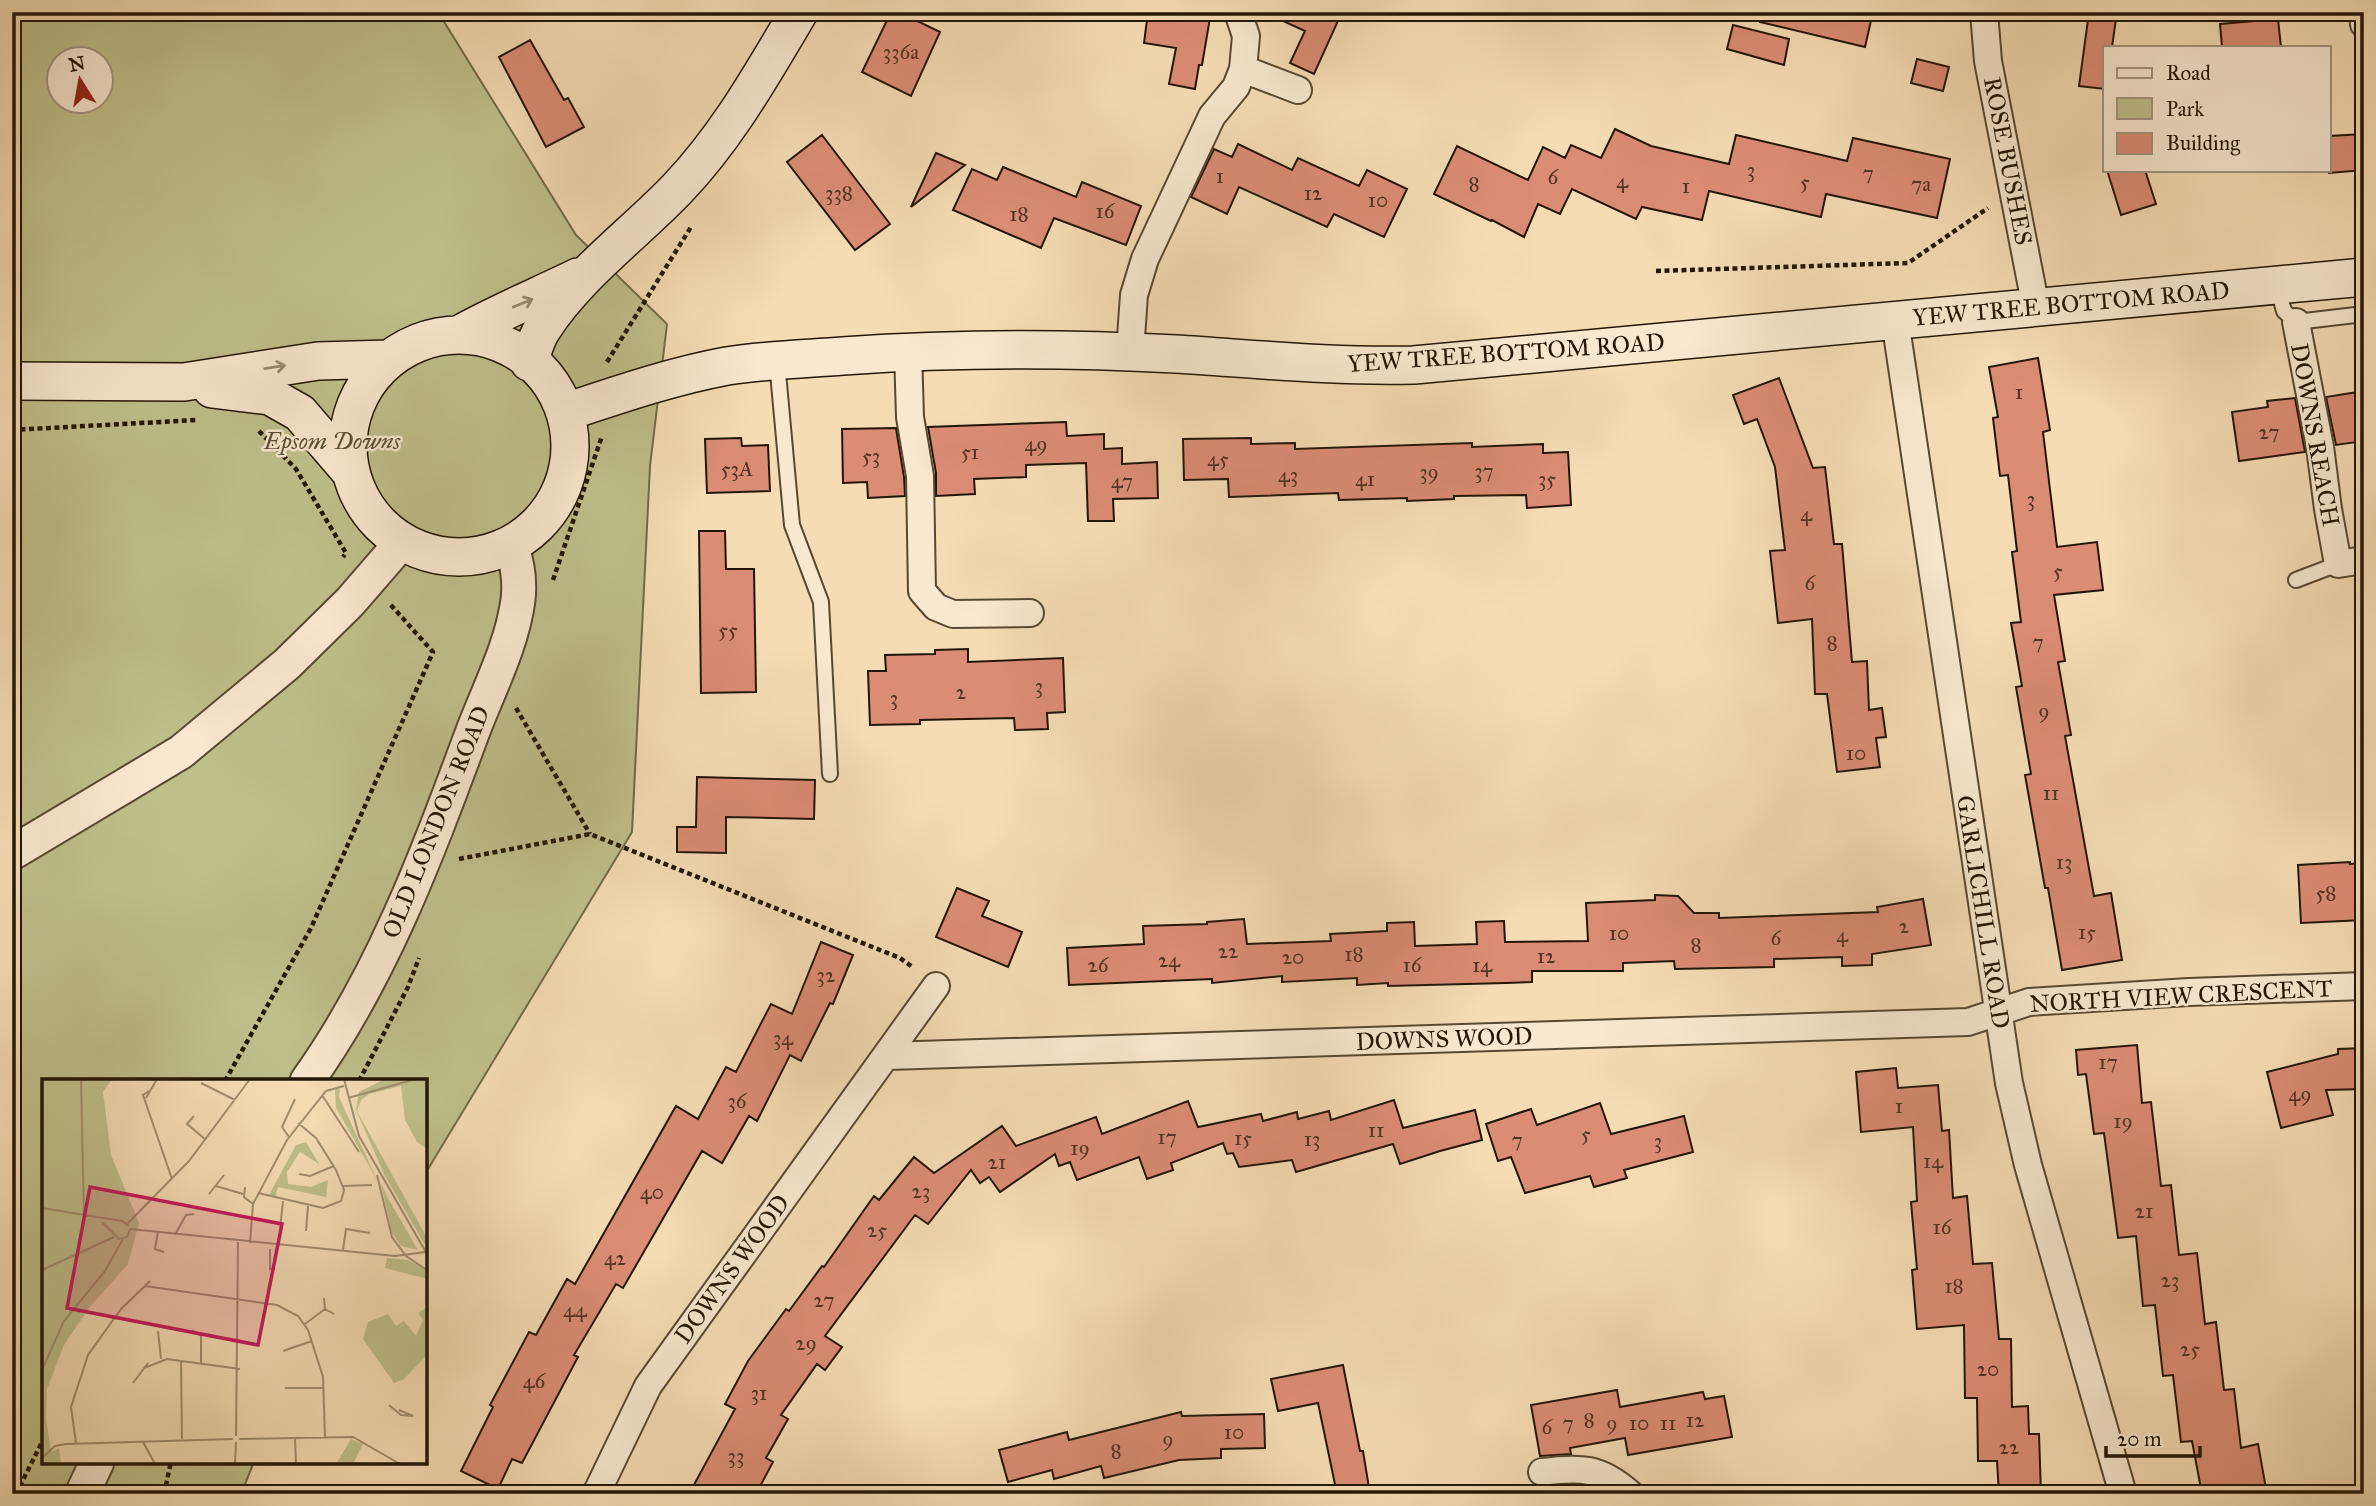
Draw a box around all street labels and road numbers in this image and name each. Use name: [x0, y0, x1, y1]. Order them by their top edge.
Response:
street label: ROSE BUSHES: [1977, 74, 2039, 248]
street label: YEW TREE BOTTOM ROAD: [1911, 275, 2231, 333]
street label: YEW TREE BOTTOM ROAD: [1346, 327, 1666, 379]
street label: DOWNS REACH: [2284, 341, 2346, 529]
street label: OLD LONDON ROAD: [376, 701, 496, 943]
street label: GARLICHILL ROAD: [1950, 793, 2016, 1031]
street label: NORTH VIEW CRESCENT: [2029, 973, 2333, 1019]
street label: DOWNS WOOD: [1355, 1021, 1533, 1057]
street label: DOWNS WOOD: [668, 1189, 796, 1349]

